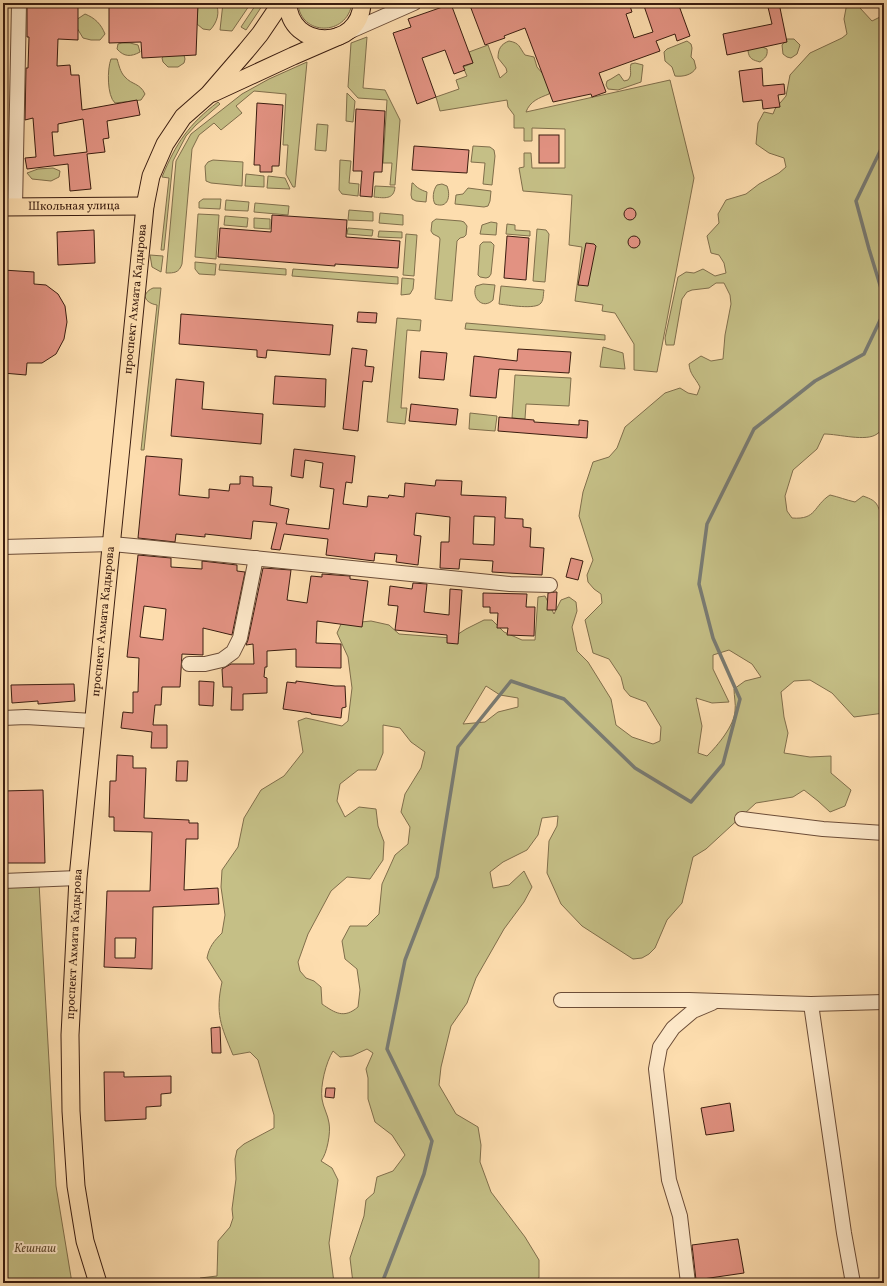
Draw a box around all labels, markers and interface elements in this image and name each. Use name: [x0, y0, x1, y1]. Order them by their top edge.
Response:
street label: Школьная улица: [28, 198, 120, 215]
street label: проспект Ахмата Кадырова: [120, 223, 151, 375]
street label: проспект Ахмата Кадырова: [88, 546, 119, 697]
street label: проспект Ахмата Кадырова: [63, 868, 87, 1020]
park label: Кешнаш: [14, 1241, 56, 1257]

